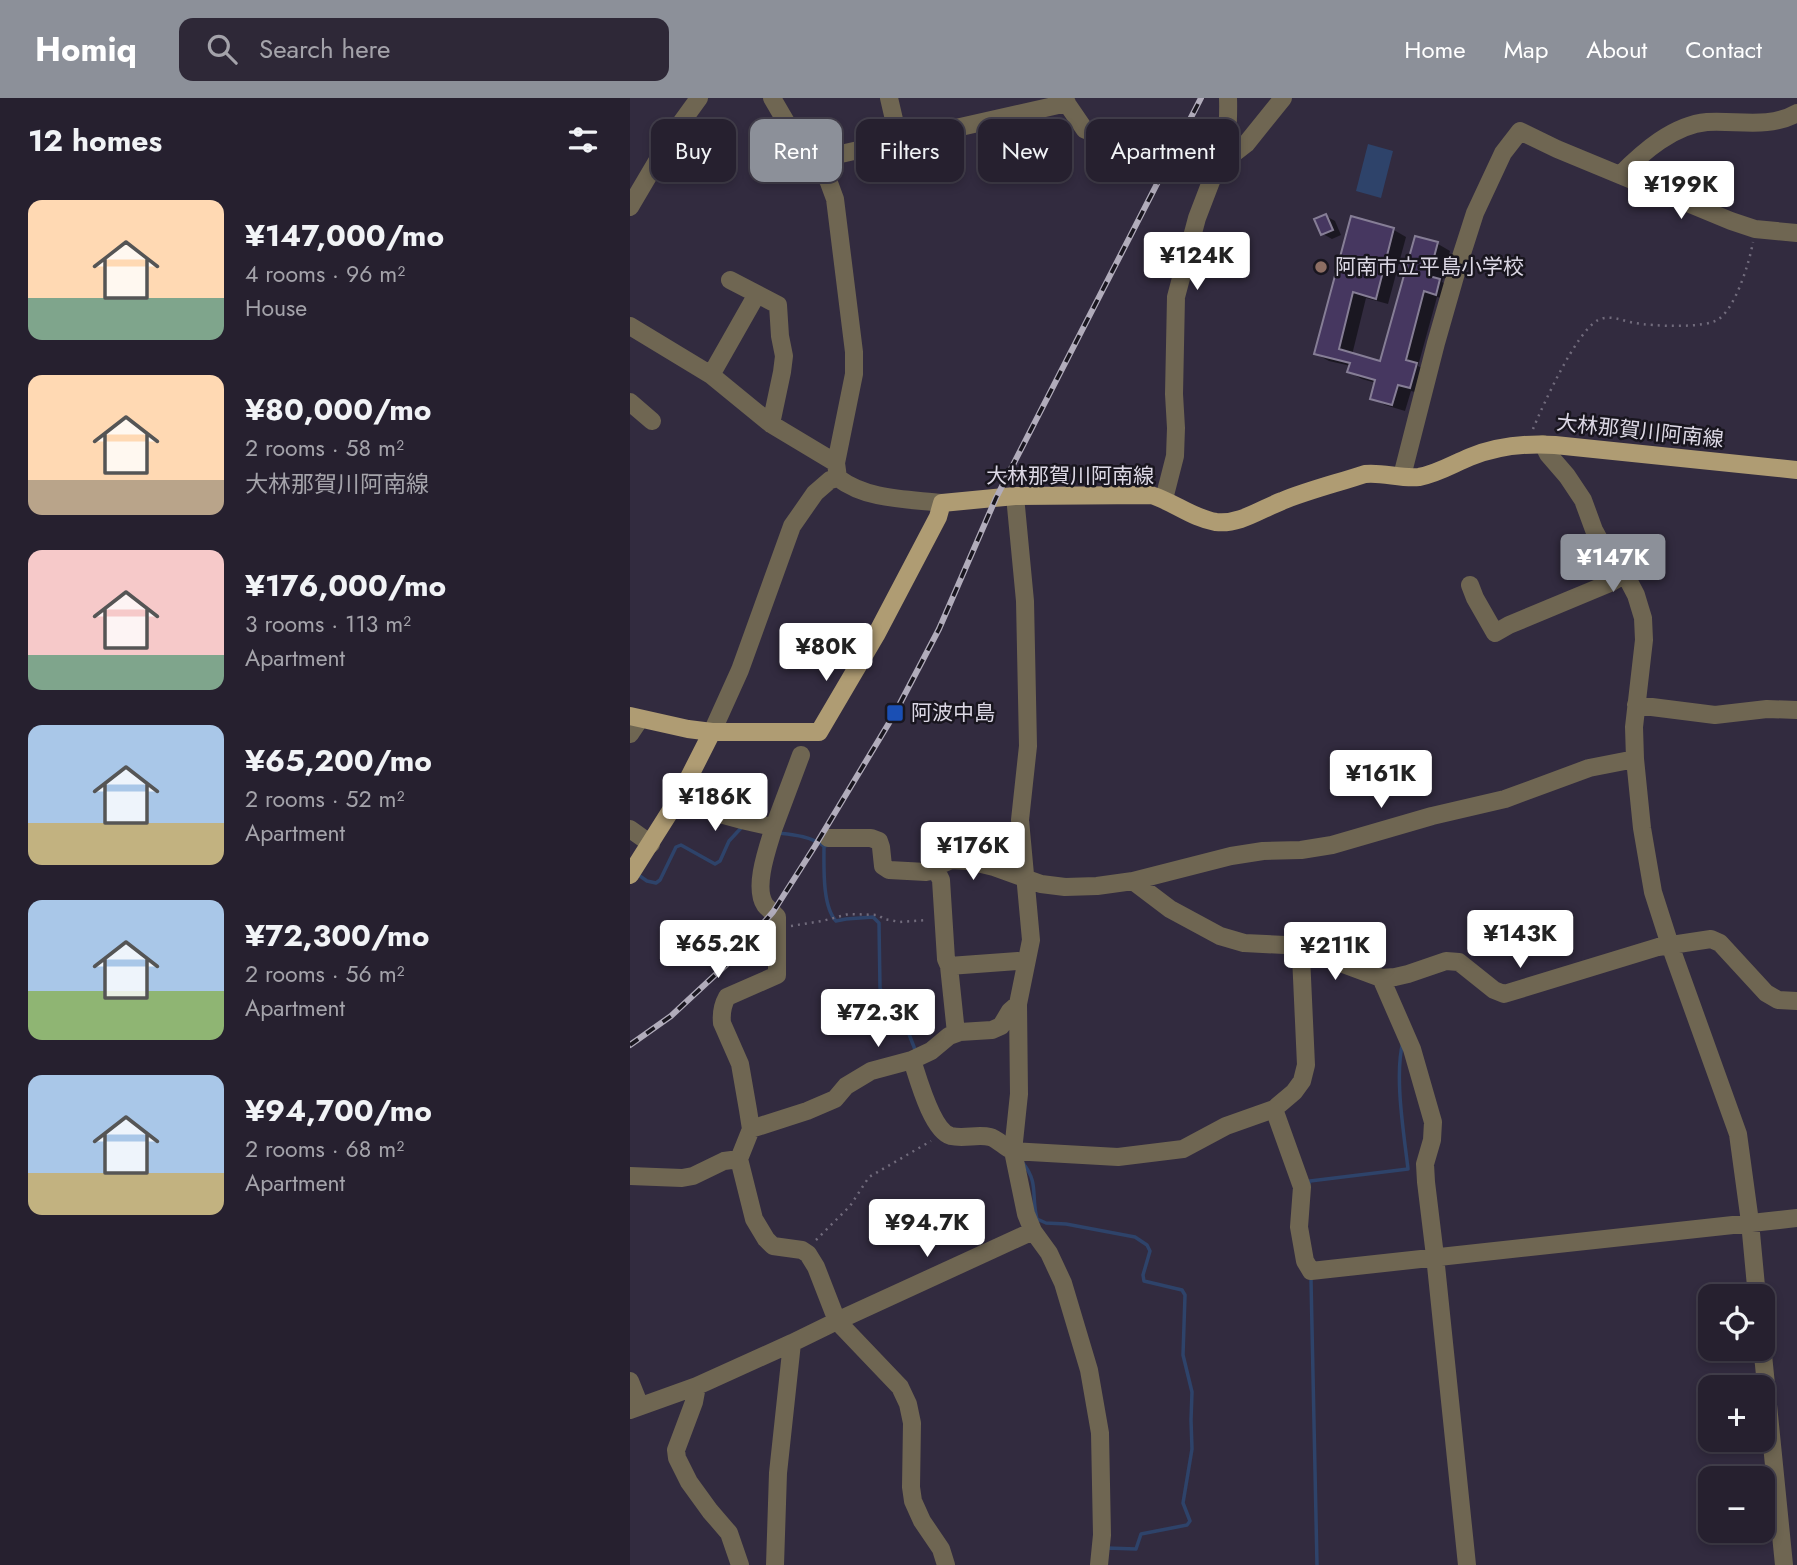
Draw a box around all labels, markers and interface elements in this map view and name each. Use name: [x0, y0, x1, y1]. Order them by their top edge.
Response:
search box: [179, 18, 669, 81]
text: Homiq: [35, 26, 137, 73]
icon: search: [203, 30, 241, 68]
text: Search here: [259, 30, 390, 68]
text: Home: [1404, 32, 1466, 67]
text: Map: [1504, 32, 1548, 67]
text: About: [1586, 32, 1647, 67]
text: Contact: [1685, 32, 1762, 67]
text: 12 homes: [28, 119, 162, 162]
chip: Buy: [651, 119, 736, 182]
chip: Rent: [750, 119, 842, 182]
chip: Filters: [856, 119, 964, 182]
chip: New: [978, 119, 1072, 182]
chip: Apartment: [1086, 119, 1239, 182]
icon: filters: [564, 121, 602, 159]
pin: ¥199K: [1632, 162, 1730, 221]
text: ¥199K: [1644, 167, 1718, 201]
text: ¥147,000/mo: [245, 214, 444, 257]
icon: home: [84, 228, 168, 312]
pin: ¥124K: [1148, 232, 1246, 292]
text: ¥124K: [1160, 238, 1234, 272]
place label: 阿南市立平島小学校: [1335, 252, 1524, 282]
text: 4 rooms · 96 m²: [245, 257, 405, 291]
marker: 阿南市立平島小学校: [1313, 259, 1329, 275]
text: House: [245, 291, 307, 325]
text: ¥80,000/mo: [245, 388, 431, 431]
icon: home: [84, 403, 168, 487]
street label: 大林那賀川阿南線: [1555, 407, 1725, 455]
text: 2 rooms · 58 m²: [245, 431, 404, 465]
street label: 大林那賀川阿南線: [986, 461, 1154, 491]
text: 大林那賀川阿南線: [245, 467, 429, 501]
pin: ¥147K: [1564, 534, 1662, 594]
text: ¥147K: [1576, 540, 1650, 574]
text: ¥176,000/mo: [245, 564, 446, 607]
icon: home: [84, 578, 168, 662]
text: 3 rooms · 113 m²: [245, 607, 411, 641]
pin: ¥80K: [785, 624, 867, 683]
text: ¥80K: [795, 629, 857, 663]
text: Apartment: [245, 641, 345, 675]
place label: 阿波中島: [911, 698, 995, 728]
marker: 阿波中島: [885, 703, 905, 723]
text: ¥65,200/mo: [245, 739, 432, 782]
pin: ¥161K: [1332, 750, 1430, 810]
icon: home: [84, 753, 168, 837]
text: ¥161K: [1346, 756, 1416, 790]
pin: ¥186K: [666, 774, 764, 833]
text: ¥186K: [679, 779, 751, 813]
text: 2 rooms · 52 m²: [245, 782, 404, 816]
text: Apartment: [245, 816, 345, 850]
pin: ¥176K: [924, 822, 1022, 882]
text: ¥176K: [937, 828, 1009, 862]
pin: ¥143K: [1471, 910, 1569, 970]
text: ¥72,300/mo: [245, 914, 429, 957]
text: ¥143K: [1483, 916, 1557, 950]
pin: ¥65.2K: [661, 920, 775, 980]
pin: ¥211K: [1286, 922, 1384, 982]
text: ¥65.2K: [676, 926, 760, 960]
icon: home: [84, 928, 168, 1012]
text: ¥211K: [1300, 928, 1370, 962]
text: 2 rooms · 56 m²: [245, 957, 405, 991]
pin: ¥72.3K: [821, 990, 935, 1049]
text: Apartment: [245, 991, 345, 1025]
text: ¥72.3K: [837, 995, 919, 1029]
text: ¥94,700/mo: [245, 1089, 432, 1132]
icon: home: [84, 1103, 168, 1187]
text: 2 rooms · 68 m²: [245, 1132, 404, 1166]
text: Apartment: [245, 1166, 345, 1200]
pin: ¥94.7K: [870, 1200, 984, 1259]
text: ¥94.7K: [885, 1205, 969, 1239]
map controls: [1698, 1284, 1775, 1543]
button: locate: [1698, 1284, 1775, 1361]
button: +: [1698, 1375, 1775, 1452]
button: −: [1698, 1466, 1775, 1543]

